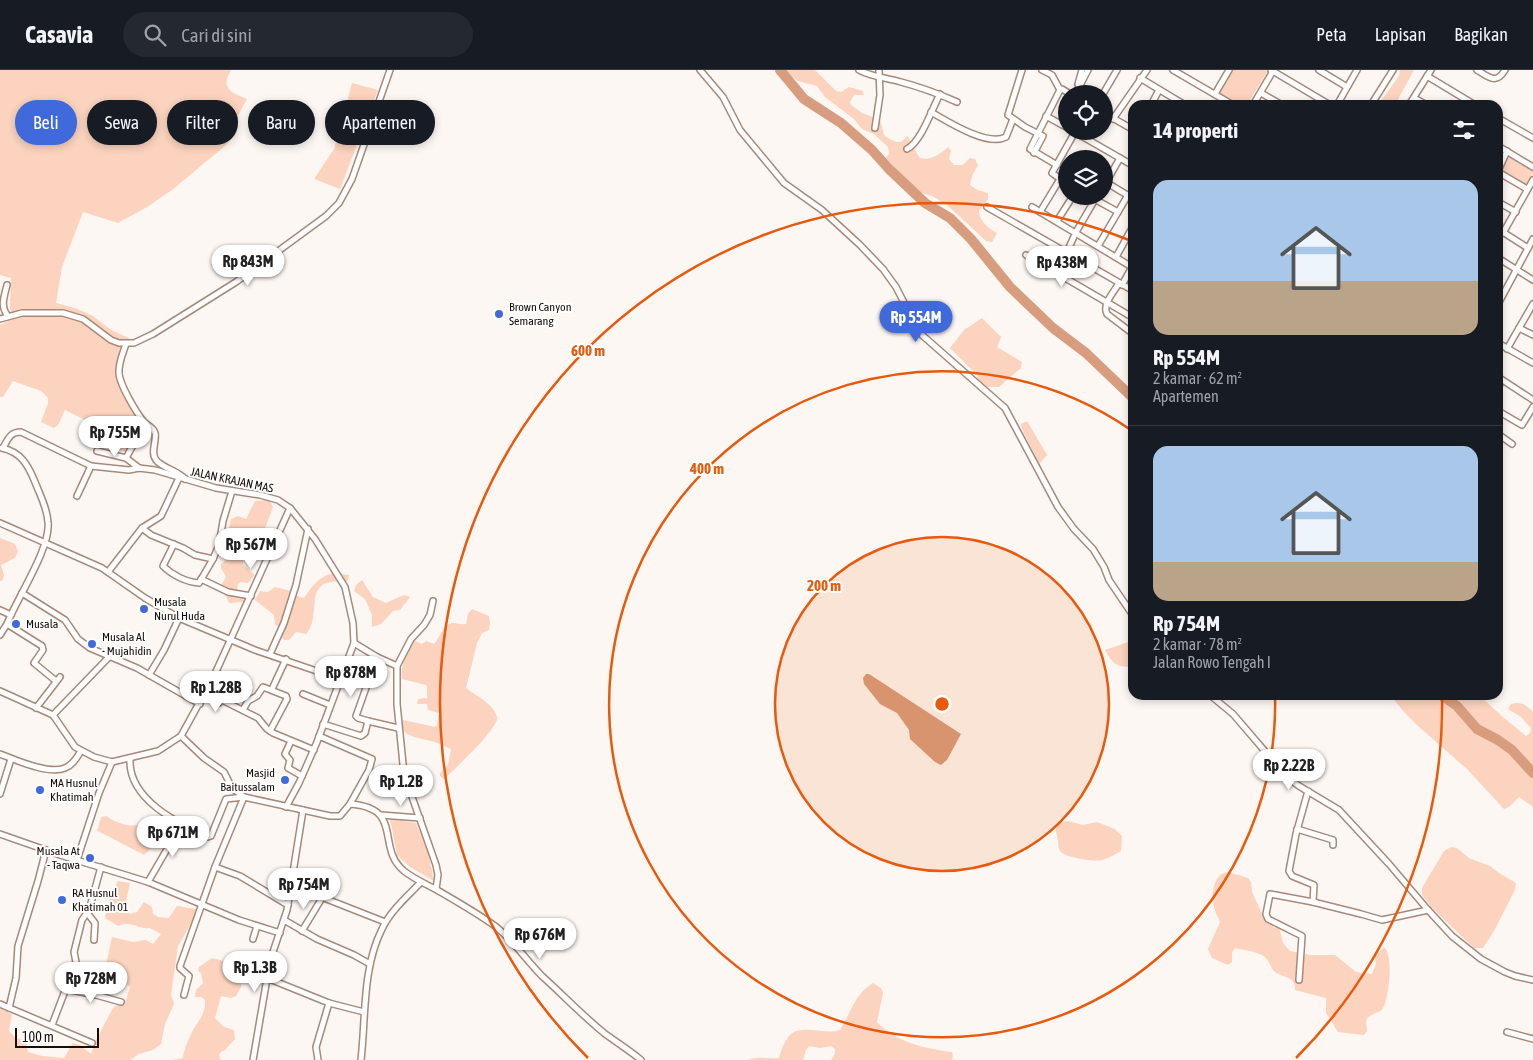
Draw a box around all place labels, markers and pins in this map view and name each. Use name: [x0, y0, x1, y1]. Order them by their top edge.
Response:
pin: Rp 843M: [202, 244, 294, 287]
pin: Rp 438M: [1016, 246, 1108, 288]
place label: Brown Canyon Semarang: [509, 300, 571, 328]
pin: Rp 554M: [870, 300, 962, 343]
marker: Brown Canyon Semarang: [493, 308, 505, 320]
pin: Rp 755M: [69, 416, 161, 458]
pin: Rp 567M: [205, 528, 297, 570]
place label: Musala Nurul Huda: [154, 595, 205, 623]
marker: Musala Nurul Huda: [138, 603, 150, 615]
place label: Musala: [26, 617, 58, 631]
marker: Musala: [10, 618, 22, 630]
place label: Musala Al - Mujahidin: [102, 630, 152, 658]
marker: Musala Al - Mujahidin: [86, 638, 98, 650]
pin: Rp 878M: [305, 656, 397, 698]
pin: Rp 1.28B: [164, 670, 268, 713]
centre of rings: [933, 695, 951, 713]
pin: Rp 2.22B: [1237, 748, 1341, 791]
pin: Rp 1.2B: [355, 764, 447, 807]
place label: Masjid Baitussalam: [220, 766, 275, 794]
marker: Masjid Baitussalam: [279, 774, 291, 786]
place label: MA Husnul Khatimah: [50, 776, 98, 804]
marker: MA Husnul Khatimah: [34, 784, 46, 796]
pin: Rp 671M: [127, 816, 219, 858]
place label: Musala At - Taqwa: [37, 844, 81, 872]
marker: Musala At - Taqwa: [84, 852, 96, 864]
pin: Rp 754M: [258, 868, 350, 910]
place label: RA Husnul Khatimah 01: [72, 886, 129, 914]
marker: RA Husnul Khatimah 01: [56, 894, 68, 906]
pin: Rp 676M: [494, 918, 586, 960]
pin: Rp 1.3B: [209, 950, 301, 993]
pin: Rp 728M: [45, 962, 137, 1004]

